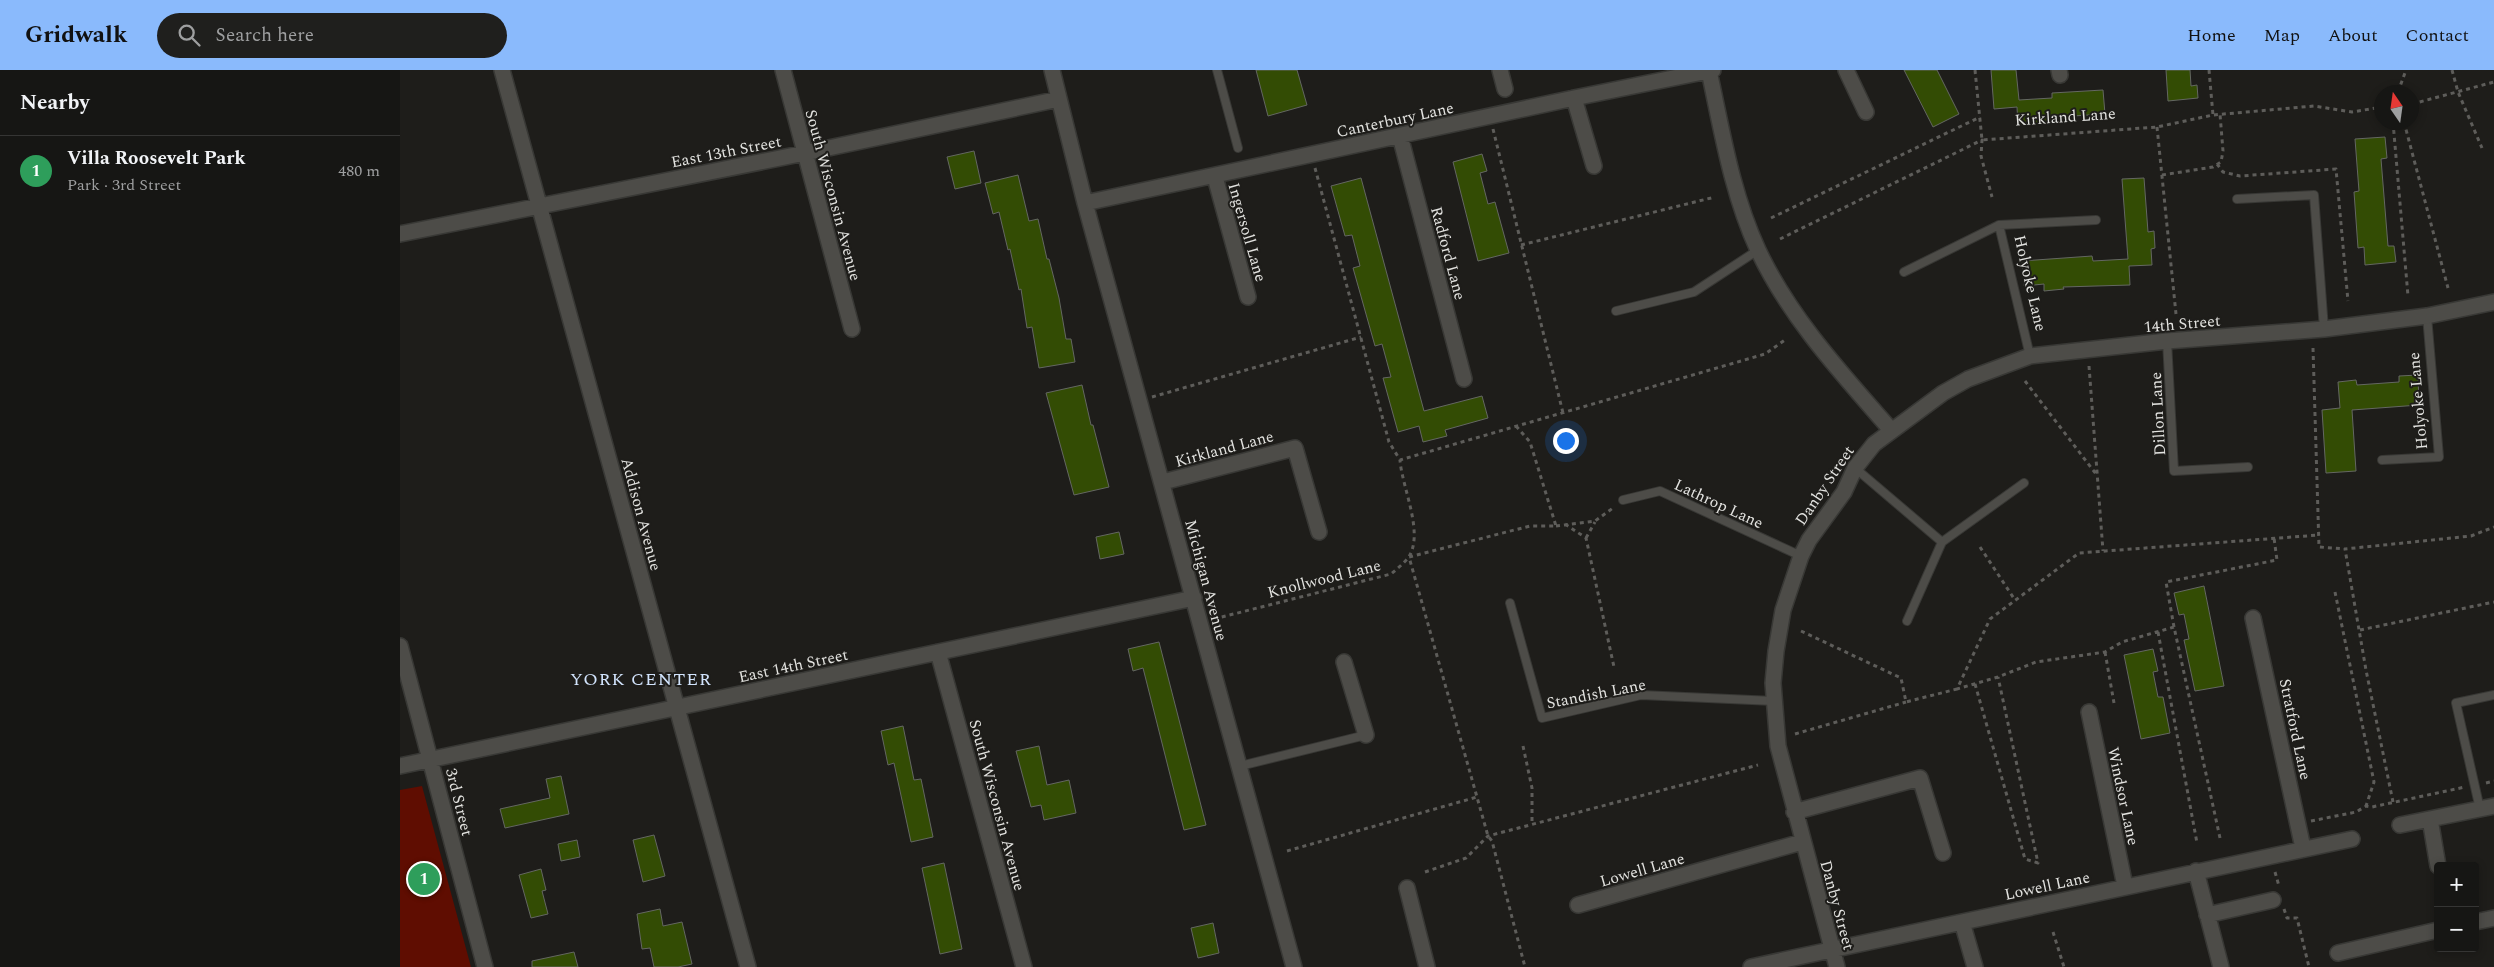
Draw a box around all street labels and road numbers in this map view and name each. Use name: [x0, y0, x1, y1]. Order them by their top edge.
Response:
street label: Canterbury Lane: [1334, 96, 1456, 144]
street label: Kirkland Lane: [2014, 101, 2116, 132]
street label: South Wisconsin Avenue: [799, 107, 867, 284]
street label: East 13th Street: [669, 129, 784, 174]
street label: Ingersoll Lane: [1221, 180, 1273, 285]
street label: Radford Lane: [1424, 204, 1472, 303]
street label: Holyoke Lane: [2007, 233, 2053, 334]
street label: 14th Street: [2143, 309, 2222, 339]
street label: Holyoke Lane: [2402, 351, 2434, 451]
street label: Dillon Lane: [2144, 371, 2172, 456]
street label: Kirkland Lane: [1172, 424, 1276, 474]
street label: Danby Street: [1789, 440, 1861, 530]
street label: Addison Avenue: [614, 455, 668, 574]
street label: Lathrop Lane: [1670, 473, 1767, 535]
street label: Michigan Avenue: [1178, 517, 1234, 644]
street label: Knollwood Lane: [1265, 553, 1384, 605]
street label: East 14th Street: [736, 643, 851, 689]
street label: Standish Lane: [1545, 673, 1648, 715]
street label: Stratford Lane: [2273, 676, 2317, 782]
street label: South Wisconsin Avenue: [963, 717, 1031, 894]
street label: Windsor Lane: [2101, 745, 2145, 847]
street label: 3rd Street: [439, 766, 479, 839]
street label: Lowell Lane: [1597, 846, 1687, 893]
street label: Danby Street: [1814, 858, 1861, 953]
street label: Lowell Lane: [2002, 865, 2092, 907]

